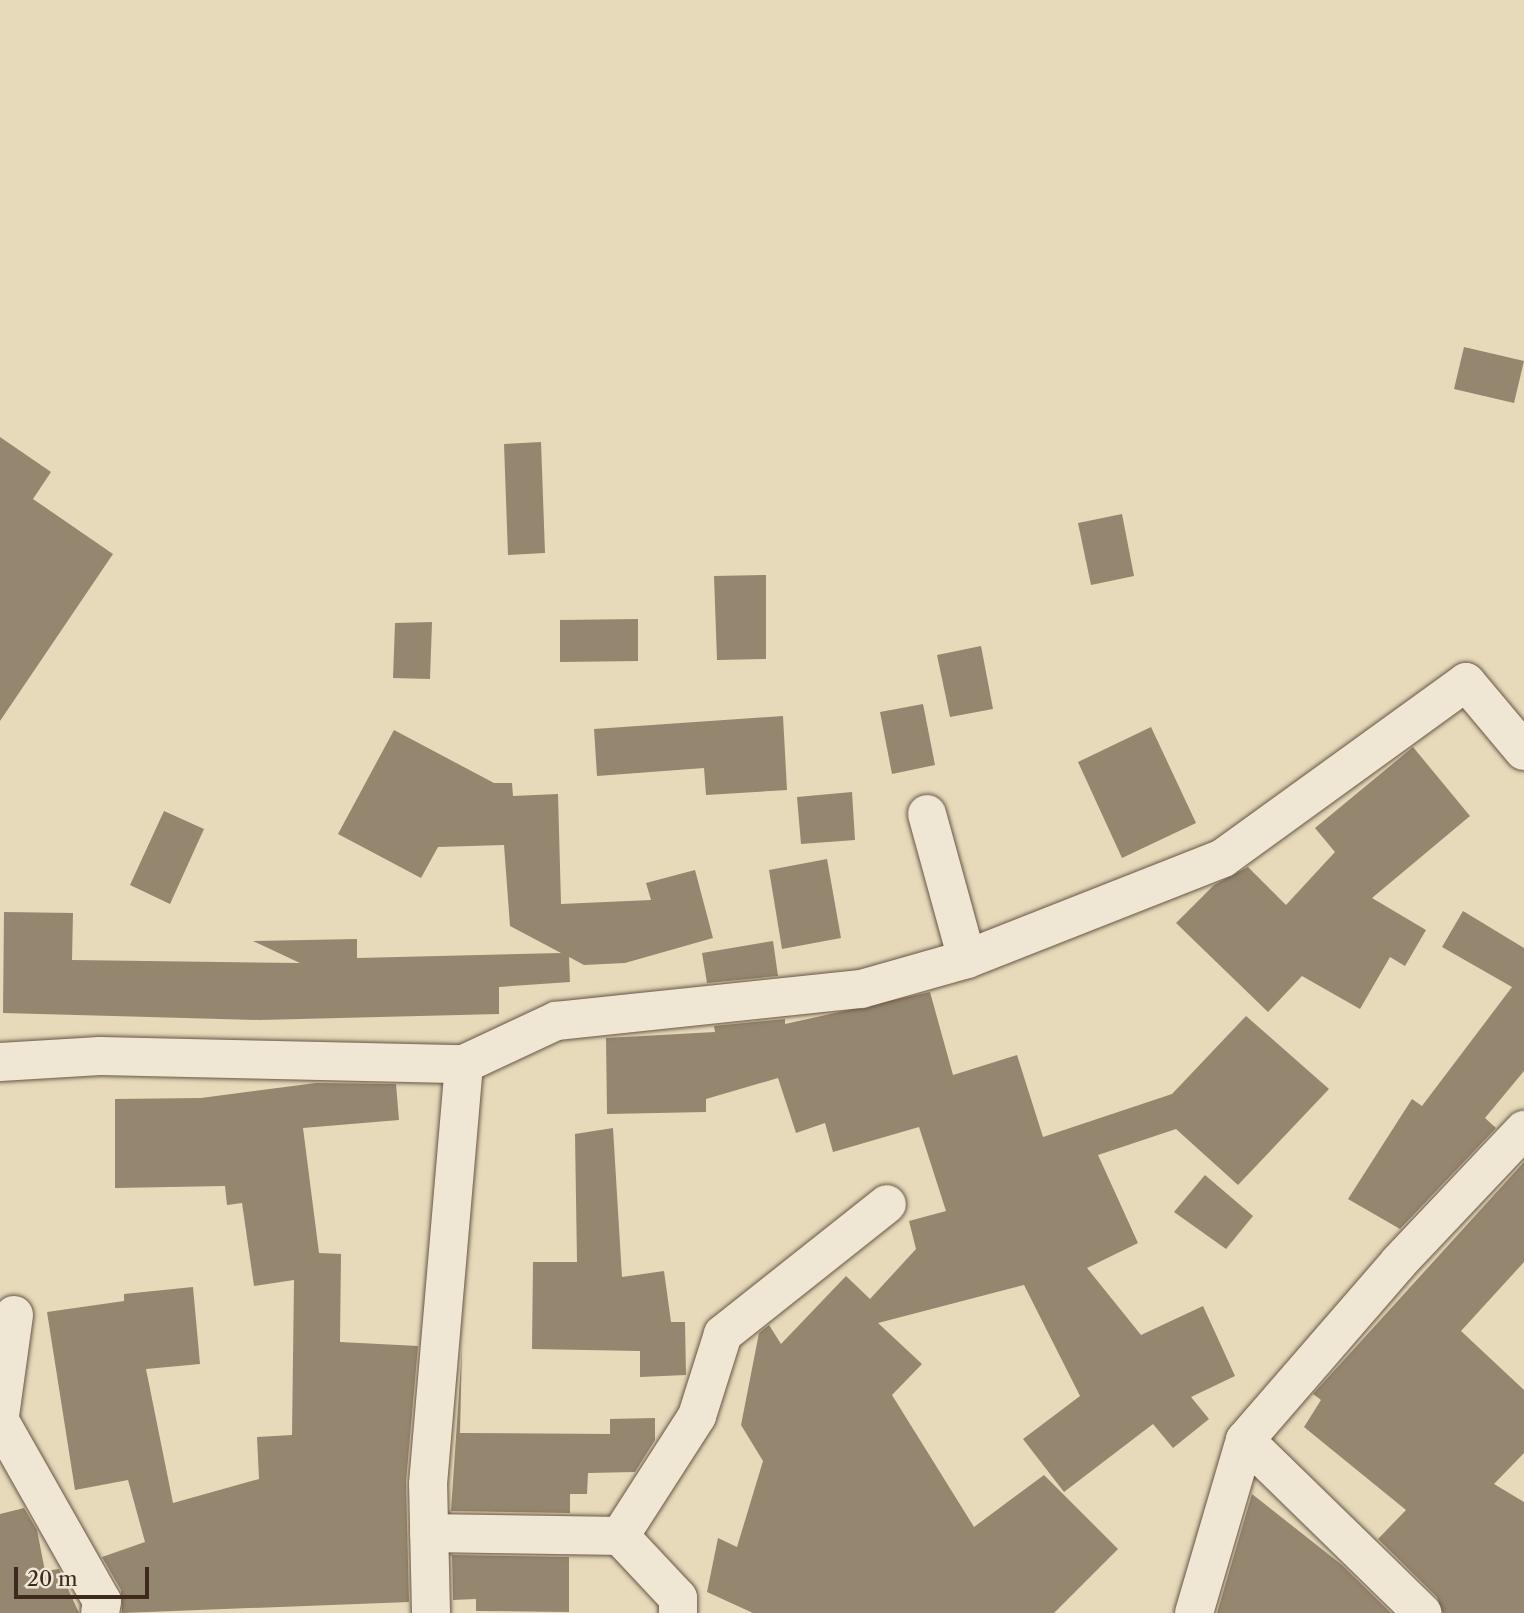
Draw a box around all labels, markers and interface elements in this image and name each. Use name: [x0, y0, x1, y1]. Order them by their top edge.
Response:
scale bar: [18, 1554, 152, 1598]
text: 20 m: [27, 1566, 78, 1591]

